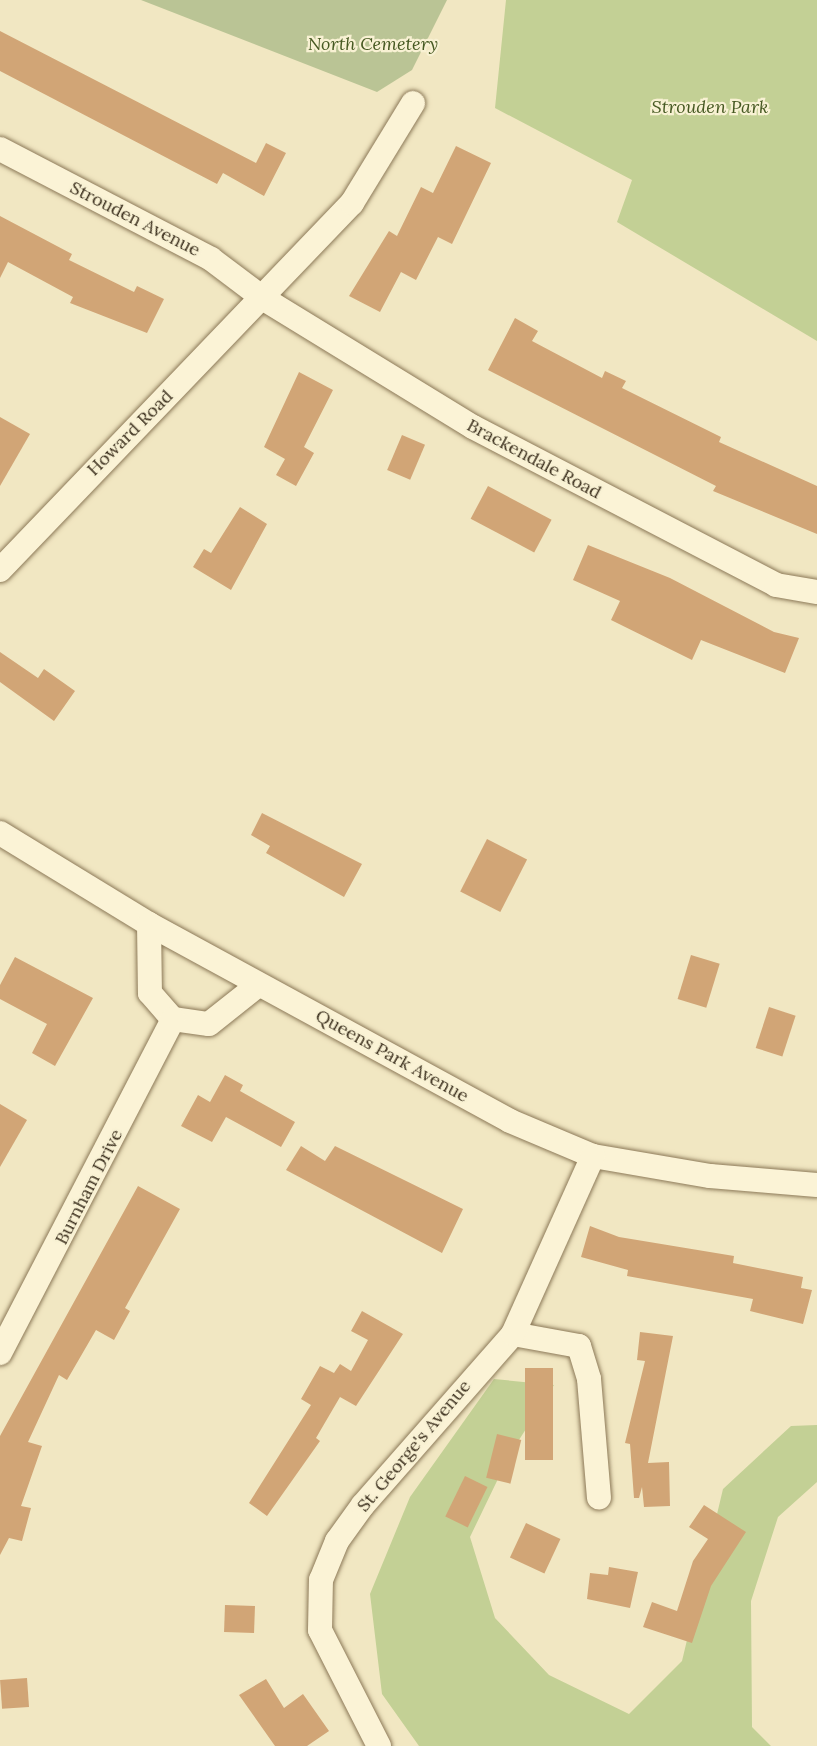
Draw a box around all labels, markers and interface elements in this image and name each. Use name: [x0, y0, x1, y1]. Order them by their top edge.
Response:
park label: North Cemetery: [308, 33, 438, 55]
park label: Strouden Park: [652, 96, 768, 118]
street label: Strouden Avenue: [66, 177, 204, 261]
street label: Howard Road: [83, 386, 177, 480]
street label: Brackendale Road: [463, 414, 605, 504]
street label: Queens Park Avenue: [312, 1005, 472, 1107]
street label: Burnham Drive: [51, 1126, 127, 1248]
street label: St. George's Avenue: [353, 1376, 475, 1516]

